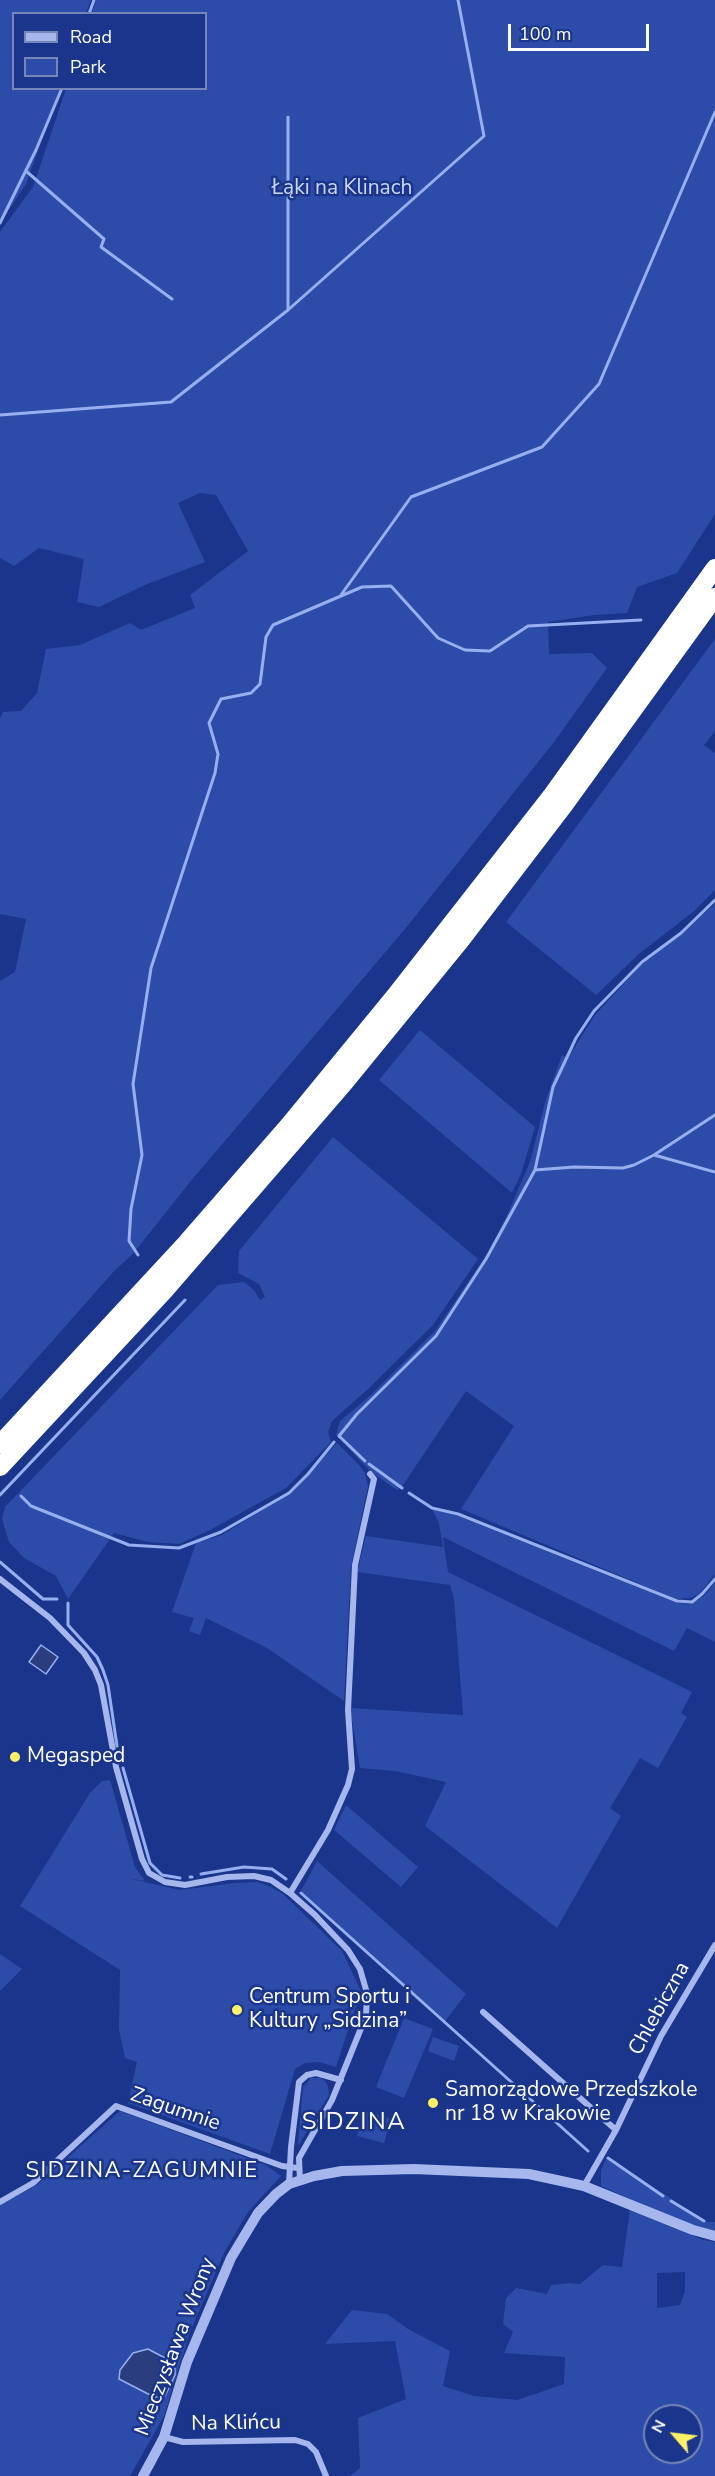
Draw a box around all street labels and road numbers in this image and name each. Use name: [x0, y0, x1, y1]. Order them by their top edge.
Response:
street label: Chlebiczna: [624, 1958, 696, 2060]
street label: Zagumnie: [127, 2083, 223, 2137]
street label: Mieczysława Wrony: [130, 2254, 222, 2440]
street label: Na Klińcu: [191, 2411, 281, 2437]

